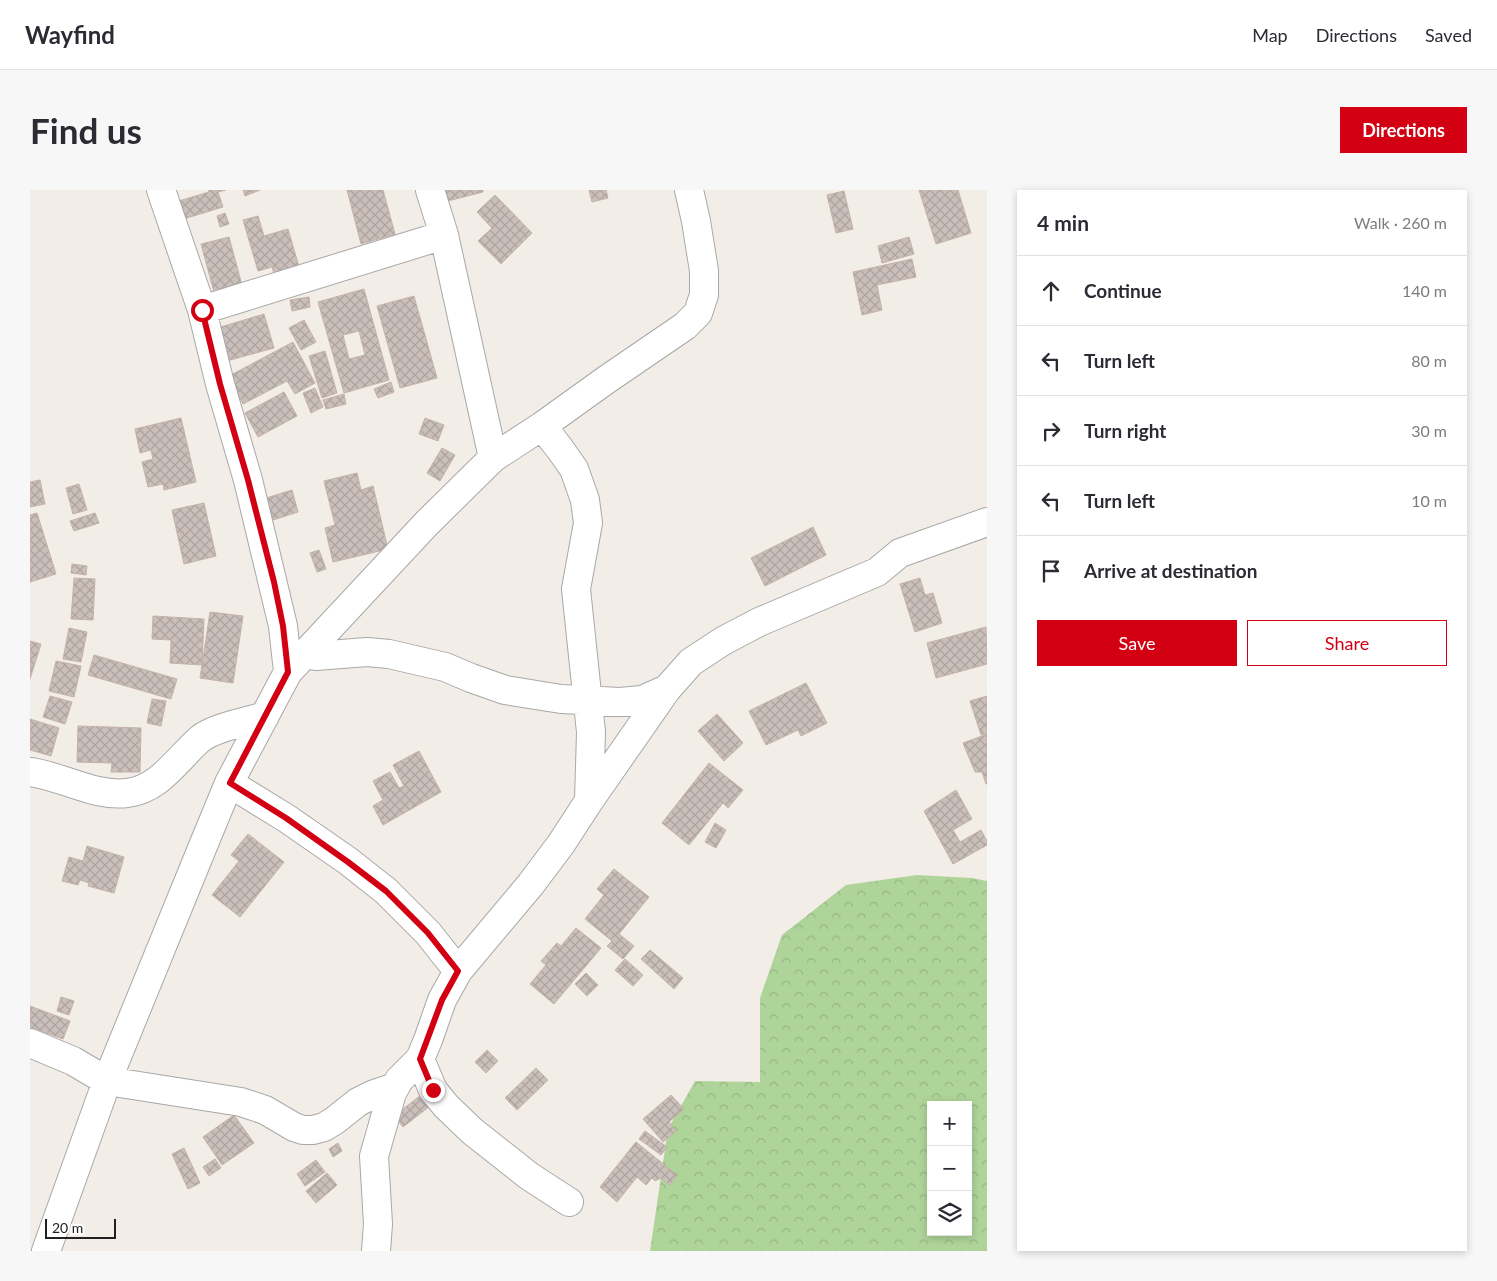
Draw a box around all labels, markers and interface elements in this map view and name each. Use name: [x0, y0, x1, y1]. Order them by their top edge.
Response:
text: Wayfind: [25, 20, 115, 49]
text: Map: [1252, 24, 1288, 46]
text: Directions: [1316, 24, 1397, 46]
text: Saved: [1425, 24, 1472, 46]
button: Directions: [1340, 107, 1467, 153]
text: Find us: [30, 109, 142, 151]
text: 4 min: [1037, 210, 1089, 235]
text: Walk · 260 m: [1354, 213, 1447, 232]
icon: ahead: [1037, 277, 1065, 305]
text: Continue: [1084, 279, 1162, 302]
text: 140 m: [1402, 281, 1447, 300]
route start: [191, 299, 214, 322]
icon: left: [1037, 347, 1065, 375]
text: Turn left: [1084, 349, 1155, 372]
text: 80 m: [1411, 351, 1447, 370]
icon: right: [1037, 417, 1065, 445]
text: Turn right: [1084, 419, 1166, 442]
text: 30 m: [1411, 421, 1447, 440]
icon: left: [1037, 487, 1065, 515]
text: Turn left: [1084, 489, 1155, 512]
text: 10 m: [1411, 491, 1447, 510]
icon: arrive: [1037, 557, 1065, 585]
text: Arrive at destination: [1084, 559, 1257, 582]
button: Save: [1037, 620, 1237, 666]
button: Share: [1247, 620, 1447, 666]
route end: [422, 1079, 445, 1102]
map controls: [927, 1101, 972, 1236]
button: +: [927, 1101, 972, 1146]
button: −: [927, 1146, 972, 1191]
button: layers: [927, 1191, 972, 1236]
scale bar: [45, 1216, 116, 1239]
text: 20 m: [52, 1219, 83, 1236]

